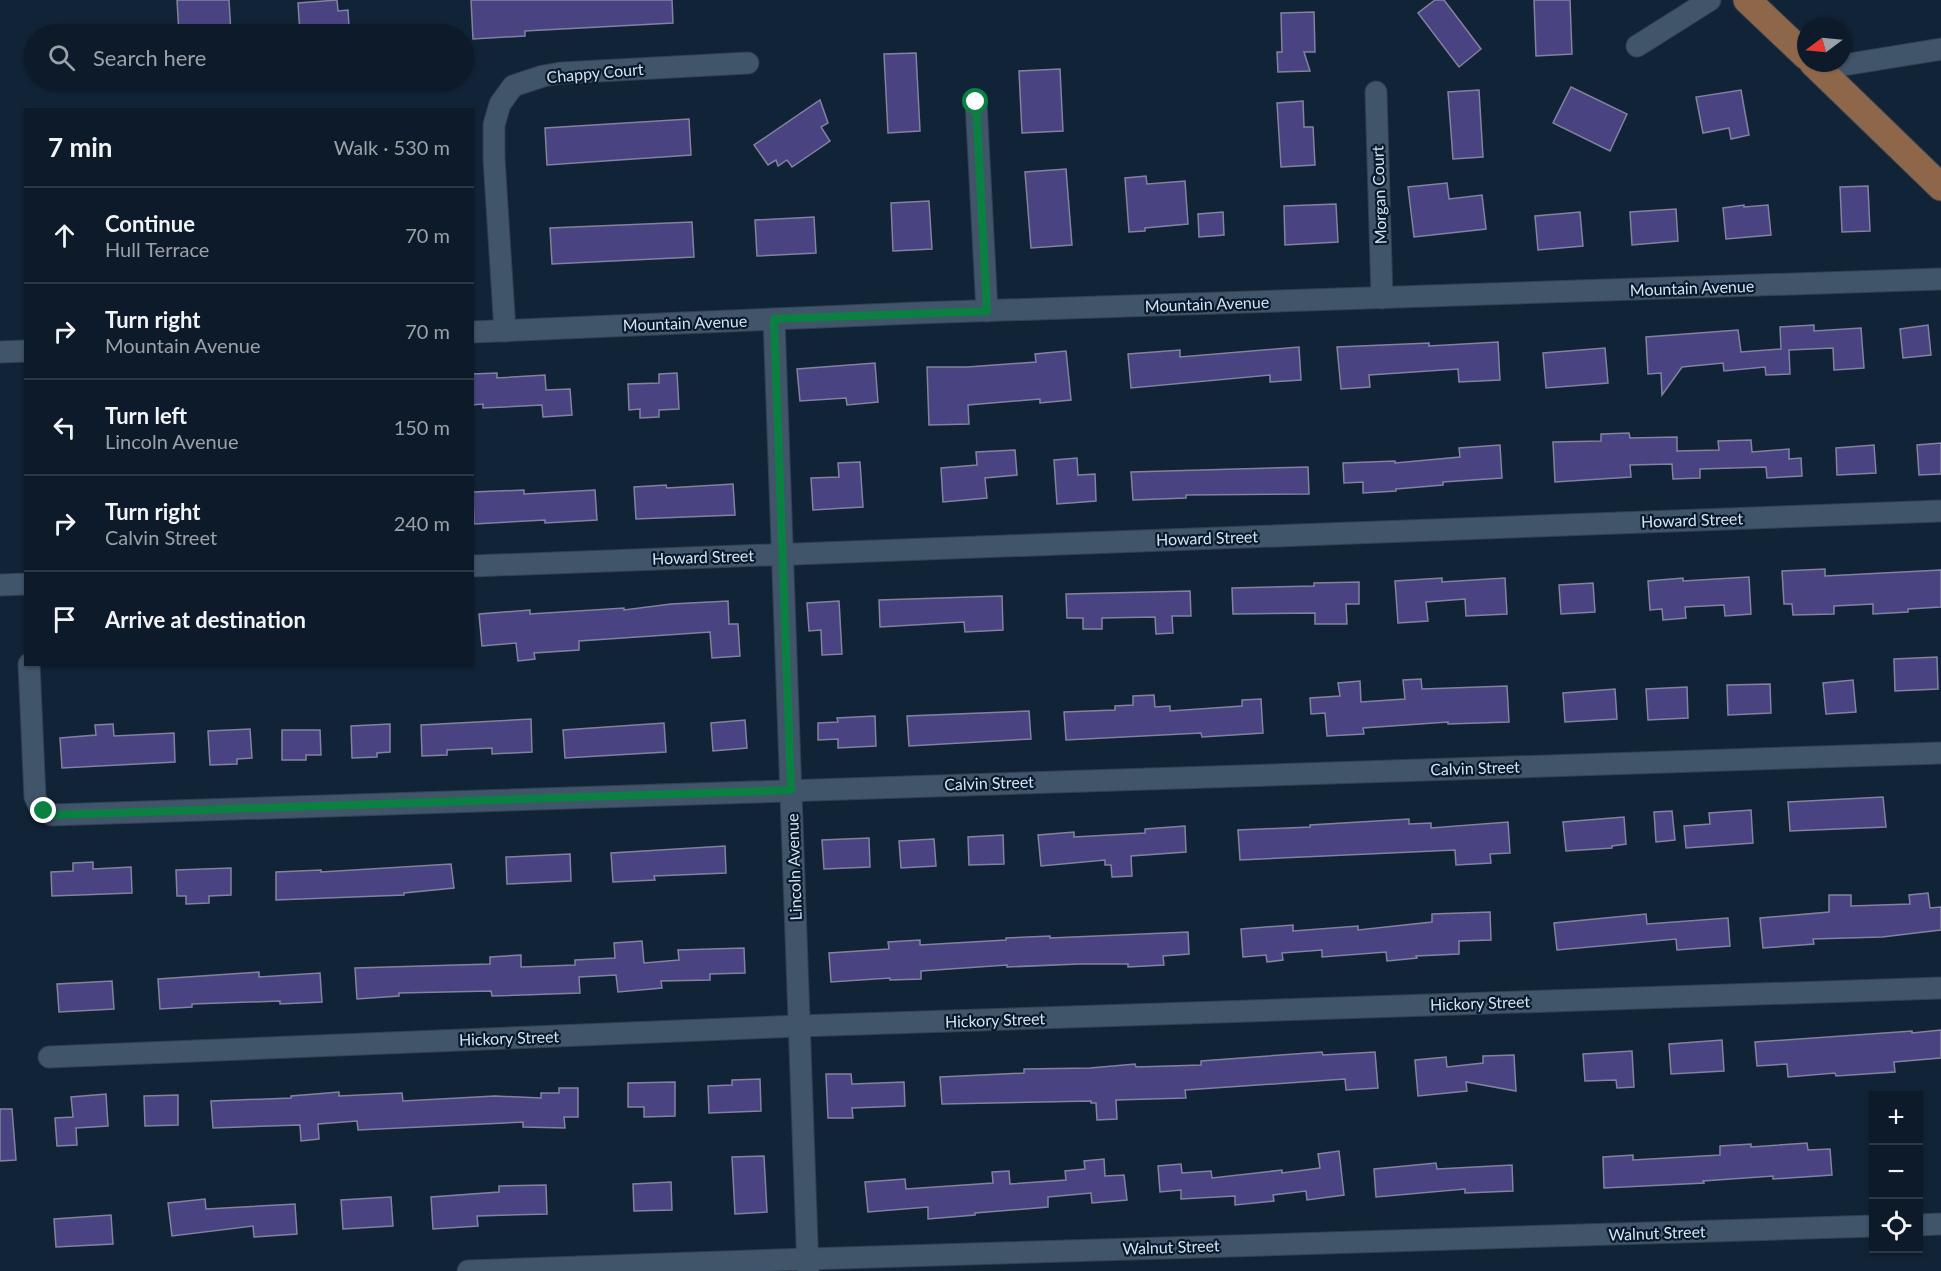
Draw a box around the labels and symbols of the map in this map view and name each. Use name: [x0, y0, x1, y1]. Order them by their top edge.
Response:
north arrow: [1797, 18, 1851, 72]
street label: Chappy Court: [546, 59, 645, 86]
route start: [962, 88, 988, 114]
street label: Morgan Court: [1367, 145, 1390, 245]
street label: Mountain Avenue: [1629, 276, 1754, 299]
street label: Mountain Avenue: [1144, 292, 1269, 315]
street label: Mountain Avenue: [622, 311, 747, 334]
street label: Howard Street: [1641, 508, 1744, 531]
street label: Howard Street: [1156, 526, 1259, 549]
street label: Howard Street: [652, 545, 755, 568]
street label: Calvin Street: [1430, 756, 1520, 779]
street label: Calvin Street: [944, 771, 1034, 794]
route end: [30, 797, 56, 823]
street label: Lincoln Avenue: [782, 813, 805, 921]
street label: Hickory Street: [1430, 991, 1531, 1014]
street label: Hickory Street: [945, 1008, 1046, 1031]
street label: Hickory Street: [459, 1026, 560, 1049]
street label: Walnut Street: [1608, 1221, 1706, 1244]
street label: Walnut Street: [1122, 1235, 1220, 1258]

